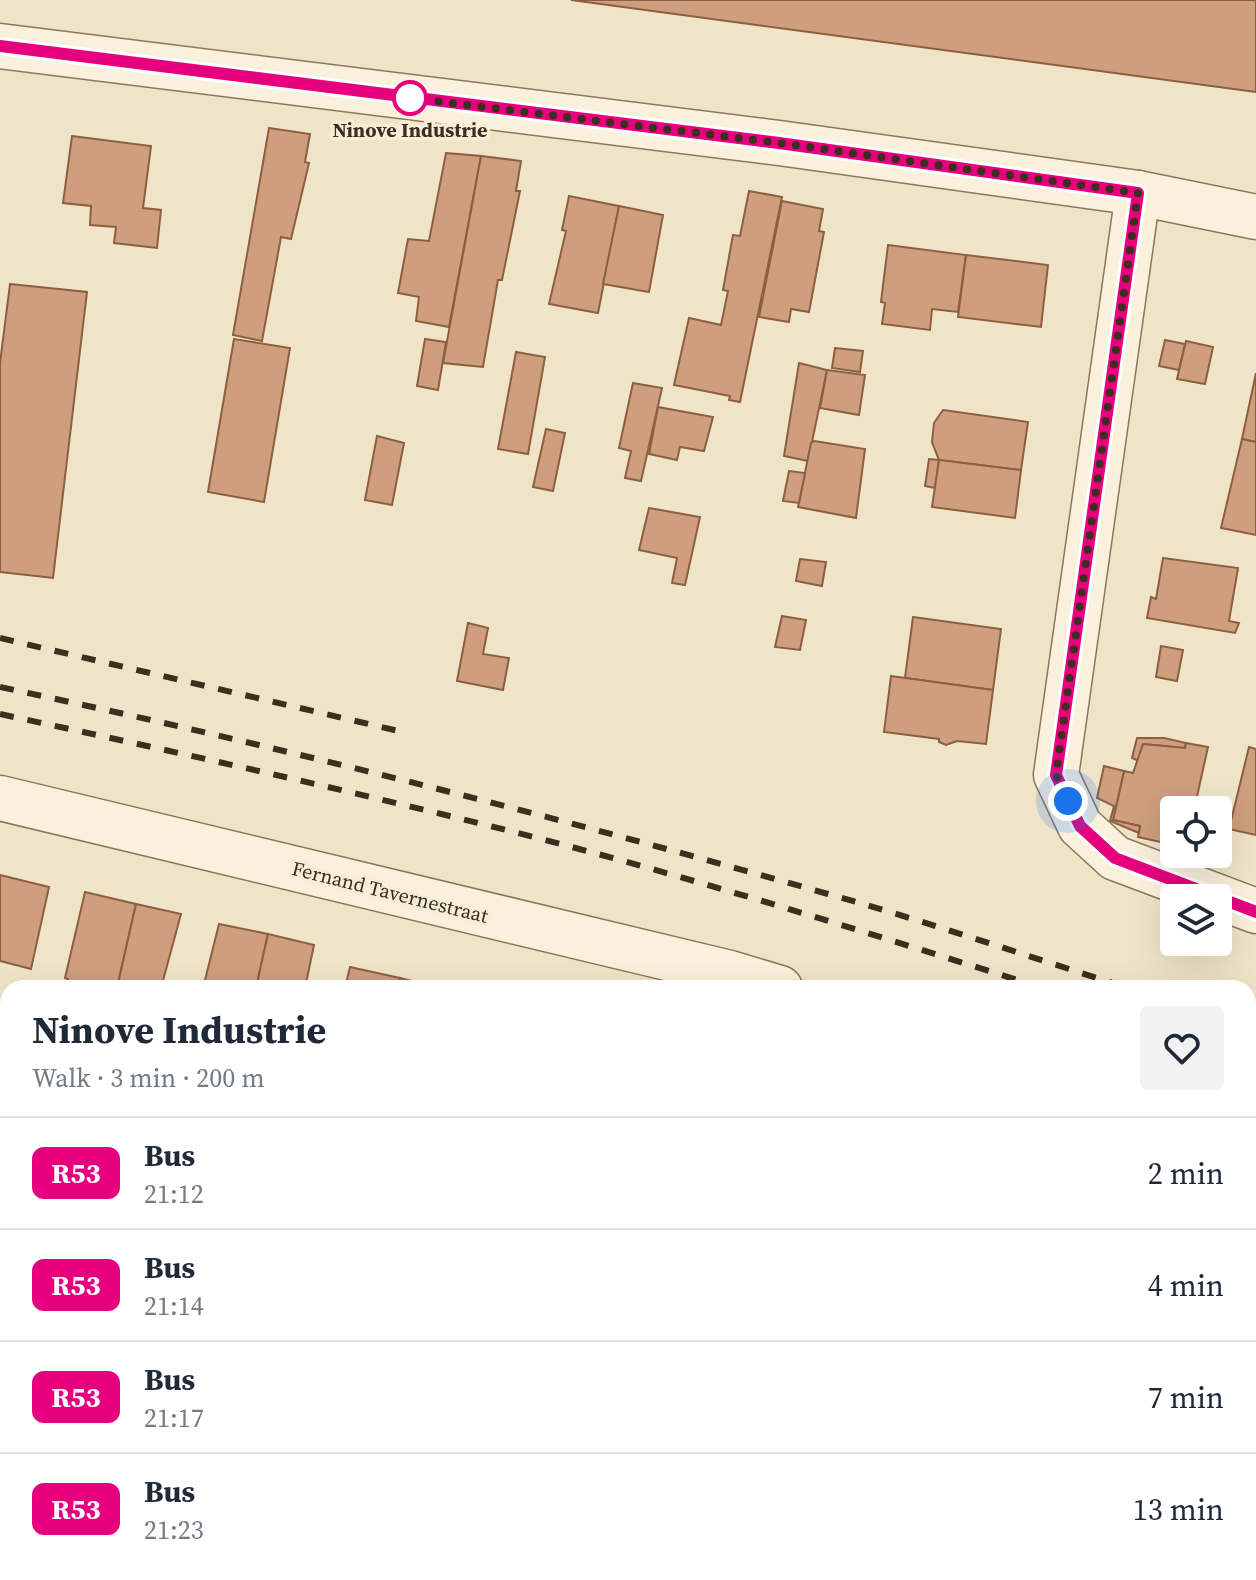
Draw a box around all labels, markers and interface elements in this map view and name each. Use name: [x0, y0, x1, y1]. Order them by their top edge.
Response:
marker: Ninove Industrie: [393, 81, 427, 115]
place label: Ninove Industrie: [333, 116, 487, 144]
your location: [1048, 781, 1088, 821]
map controls: [1160, 796, 1232, 956]
button: locate: [1160, 796, 1232, 868]
street label: Fernand Tavernestraat: [289, 854, 492, 930]
button: layers: [1160, 884, 1232, 956]
text: Ninove Industrie: [32, 1004, 326, 1056]
button: heart: [1140, 1006, 1224, 1090]
text: Walk · 3 min · 200 m: [32, 1060, 265, 1096]
text: Bus: [144, 1135, 195, 1176]
text: 2 min: [1148, 1153, 1224, 1194]
text: R53: [51, 1154, 101, 1192]
text: 21:12: [144, 1176, 204, 1212]
text: Bus: [144, 1247, 195, 1288]
text: 4 min: [1148, 1265, 1224, 1306]
text: R53: [51, 1266, 101, 1304]
text: 21:14: [144, 1288, 204, 1324]
text: Bus: [144, 1359, 195, 1400]
text: 7 min: [1148, 1377, 1224, 1418]
text: R53: [51, 1378, 101, 1416]
text: 21:17: [144, 1400, 204, 1436]
text: Bus: [144, 1471, 195, 1512]
text: 13 min: [1133, 1489, 1224, 1530]
text: R53: [51, 1490, 101, 1528]
text: 21:23: [144, 1512, 204, 1548]

